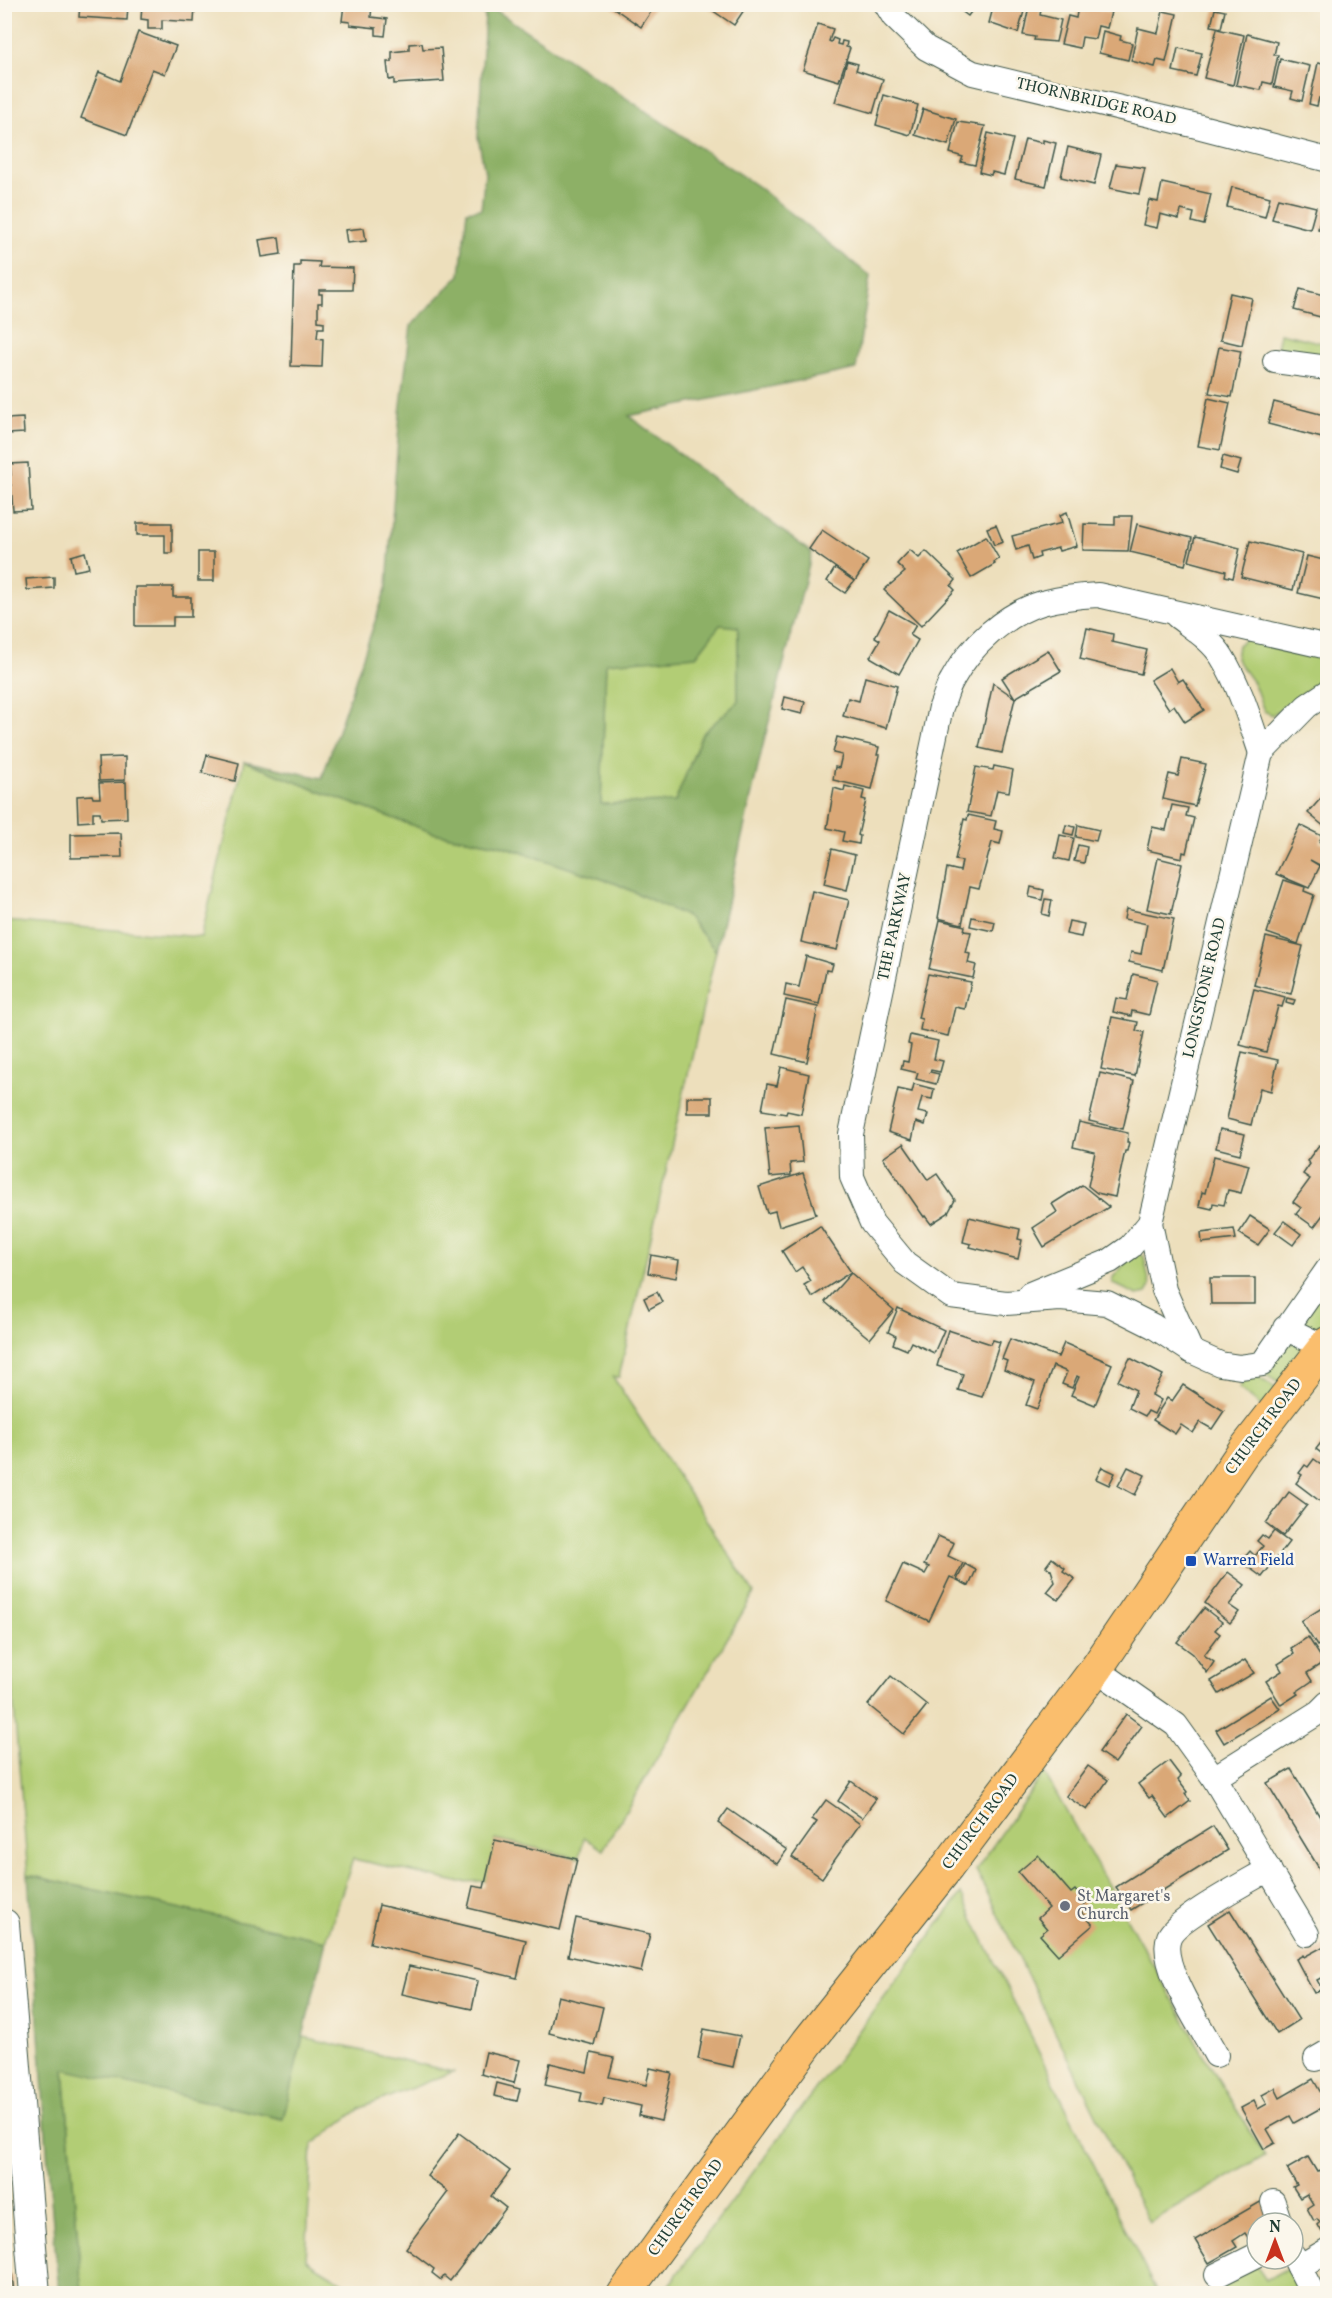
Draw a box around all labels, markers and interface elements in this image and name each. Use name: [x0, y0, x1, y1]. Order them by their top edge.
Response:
street label: THORNBRIDGE ROAD: [1014, 73, 1178, 131]
street label: THE PARKWAY: [873, 871, 917, 983]
street label: LONGSTONE ROAD: [1178, 915, 1232, 1060]
street label: CHURCH ROAD: [1221, 1374, 1308, 1480]
place label: Warren Field: [1203, 1550, 1294, 1572]
marker: Warren Field: [1184, 1554, 1198, 1568]
street label: CHURCH ROAD: [938, 1769, 1025, 1875]
place label: St Margaret's Church: [1077, 1886, 1170, 1926]
marker: St Margaret's Church: [1058, 1899, 1072, 1913]
street label: CHURCH ROAD: [643, 2155, 729, 2261]
north arrow: [1245, 2211, 1305, 2271]
text: N: [1269, 2217, 1281, 2239]

